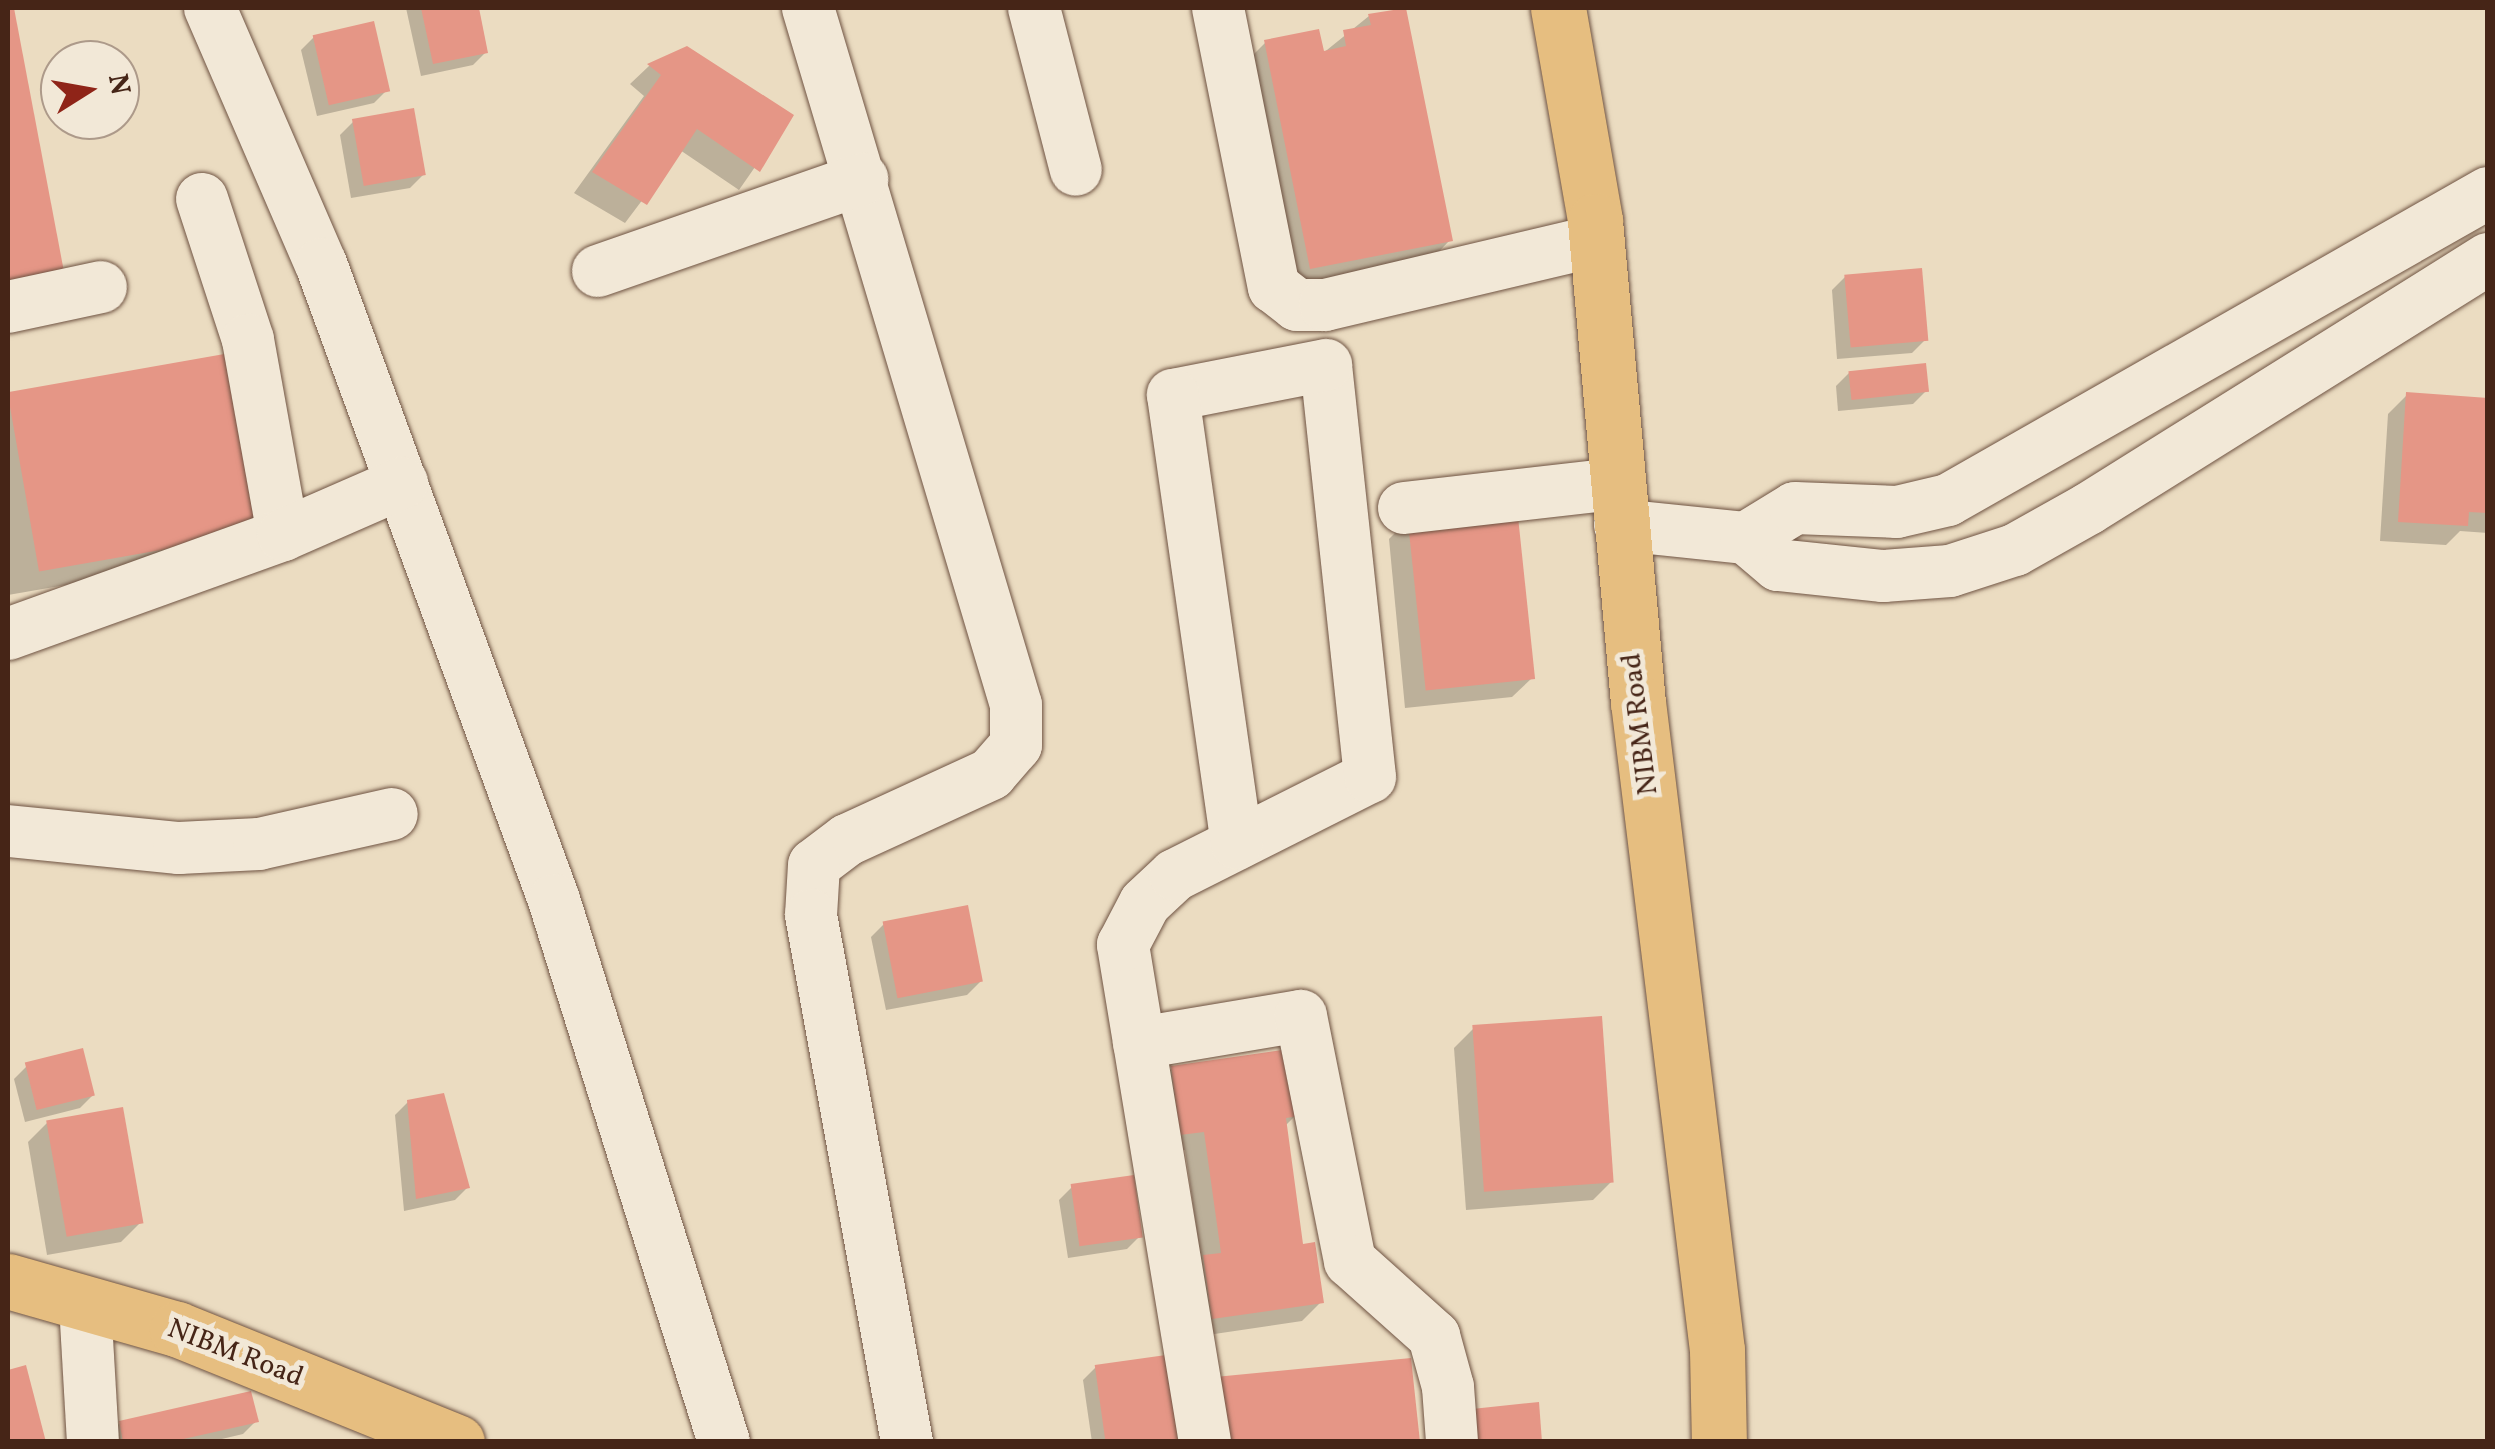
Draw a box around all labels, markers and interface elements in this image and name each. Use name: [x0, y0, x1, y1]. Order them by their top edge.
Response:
north arrow: [40, 40, 140, 140]
text: N: [97, 71, 139, 98]
street label: NIBM Road: [1616, 651, 1666, 797]
street label: NIBM Road: [162, 1313, 308, 1395]

